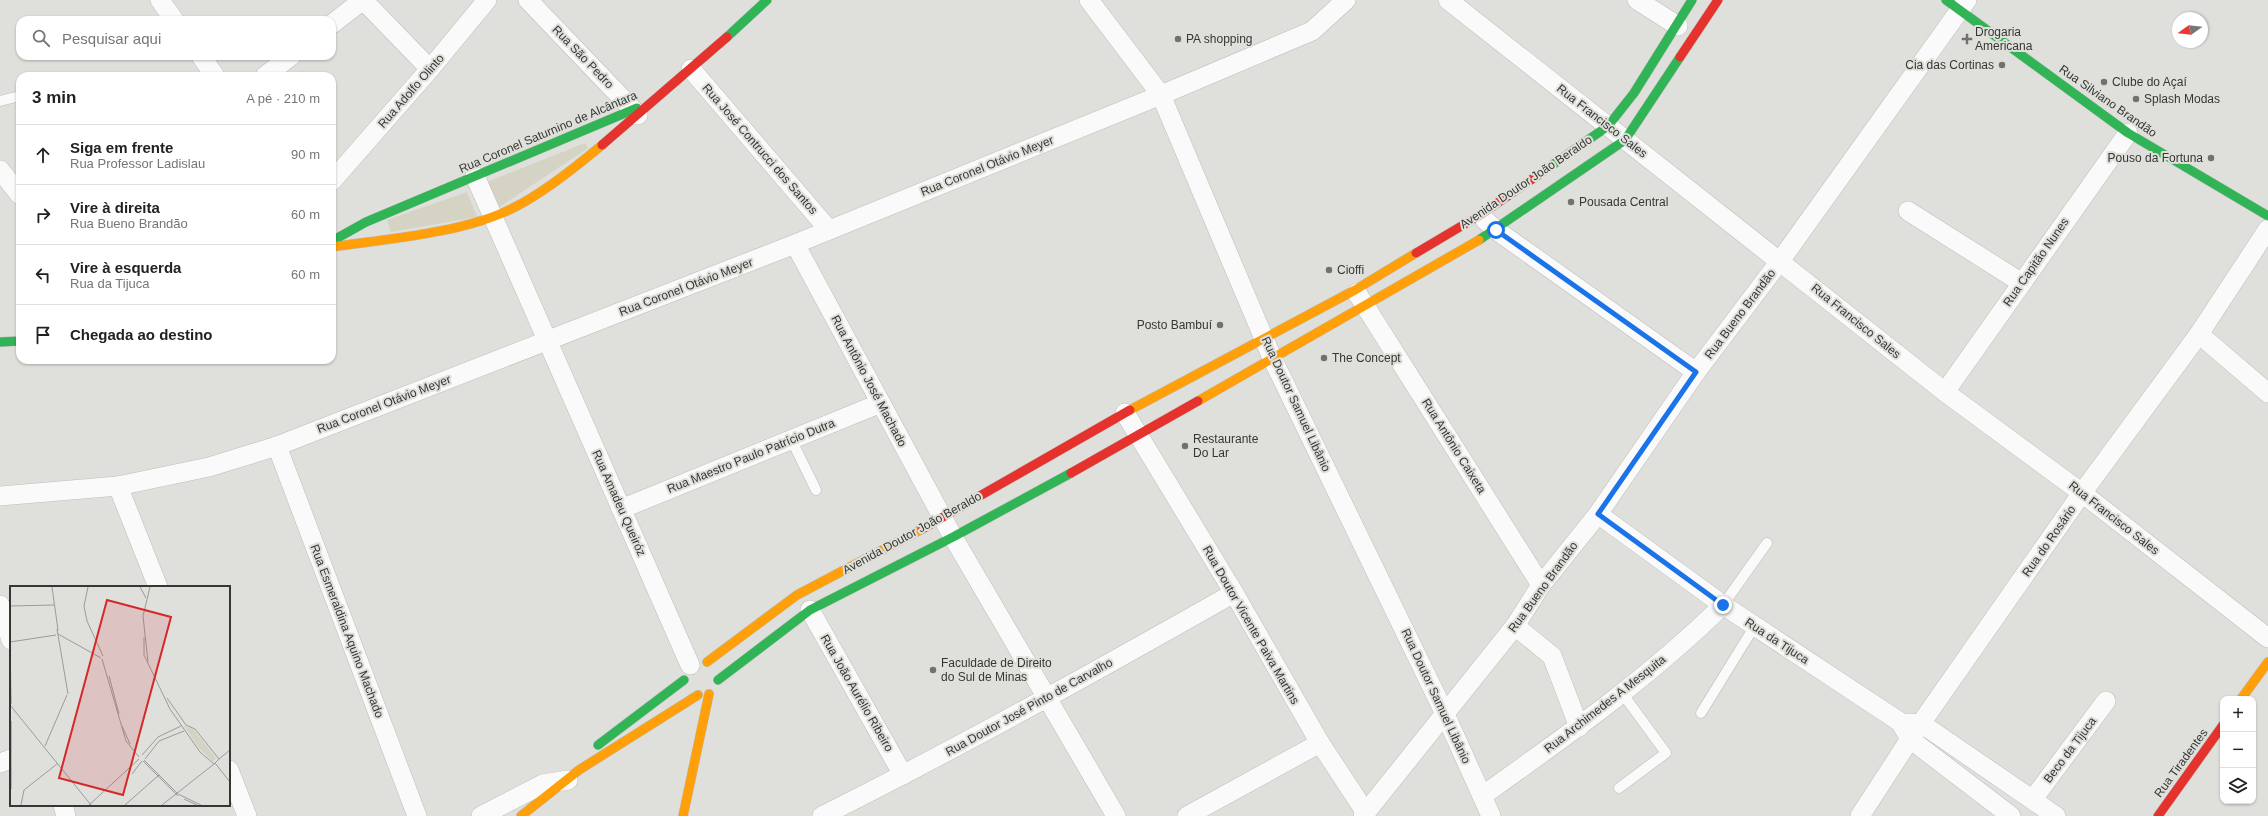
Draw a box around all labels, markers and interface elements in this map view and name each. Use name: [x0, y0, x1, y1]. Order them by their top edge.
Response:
north arrow: [2172, 12, 2208, 48]
search box: [16, 16, 336, 60]
street label: Rua São Pedro: [549, 23, 617, 92]
place label: Drogaria Americana: [1975, 25, 2033, 53]
icon: search: [30, 27, 52, 49]
text: Pesquisar aqui: [62, 30, 161, 47]
place label: PA shopping: [1186, 32, 1253, 46]
marker: PA shopping: [1173, 34, 1183, 44]
marker: Drogaria Americana: [1962, 34, 1972, 44]
street label: Rua Adolfo Olinto: [375, 51, 447, 131]
place label: Cia das Cortinas: [1905, 58, 1994, 72]
marker: Cia das Cortinas: [1997, 60, 2007, 70]
street label: Rua Silviano Brandão: [2056, 62, 2160, 140]
place label: Clube do Açaí: [2112, 75, 2187, 89]
marker: Clube do Açaí: [2099, 77, 2109, 87]
street label: Rua José Contrucci dos Santos: [700, 81, 820, 217]
street label: Rua Francisco Sales: [1554, 81, 1650, 161]
text: 3 min: [32, 88, 76, 107]
street label: Rua Coronel Saturnino de Alcântara: [457, 88, 639, 176]
text: A pé · 210 m: [246, 91, 320, 106]
place label: Splash Modas: [2144, 92, 2220, 106]
marker: Splash Modas: [2131, 94, 2141, 104]
street label: Avenida Doutor João Beraldo: [1457, 132, 1595, 232]
street label: Rua Coronel Otávio Meyer: [919, 133, 1055, 199]
text: Siga em frente: [70, 139, 173, 156]
icon: ahead: [32, 144, 54, 166]
text: 90 m: [291, 147, 320, 162]
place label: Pouso da Fortuna: [2108, 151, 2203, 165]
marker: Pouso da Fortuna: [2206, 153, 2216, 163]
text: Rua Professor Ladislau: [70, 156, 205, 171]
place label: Pousada Central: [1579, 195, 1668, 209]
marker: Pousada Central: [1566, 197, 1576, 207]
text: Vire à direita: [70, 199, 160, 216]
icon: right: [32, 204, 54, 226]
text: 60 m: [291, 207, 320, 222]
street label: Rua Capitão Nunes: [2000, 215, 2072, 309]
text: Rua Bueno Brandão: [70, 216, 188, 231]
route start: [1487, 221, 1505, 239]
street label: Rua Coronel Otávio Meyer: [617, 255, 755, 319]
text: Vire à esquerda: [70, 259, 181, 276]
place label: Cioffi: [1337, 263, 1364, 277]
icon: left: [32, 264, 54, 286]
marker: Cioffi: [1324, 265, 1334, 275]
street label: Rua Bueno Brandão: [1702, 266, 1779, 362]
text: 60 m: [291, 267, 320, 282]
text: Rua da Tijuca: [70, 276, 150, 291]
street label: Rua Francisco Sales: [1809, 281, 1903, 361]
street label: Rua Antônio José Machado: [828, 313, 910, 449]
place label: Posto Bambuí: [1137, 318, 1213, 332]
marker: Posto Bambuí: [1215, 320, 1225, 330]
icon: arrive: [32, 324, 54, 346]
text: Chegada ao destino: [70, 326, 213, 343]
street label: Rua Doutor Samuel Libânio: [1259, 334, 1334, 474]
place label: The Concept: [1332, 351, 1401, 365]
marker: The Concept: [1319, 353, 1329, 363]
street label: Rua Coronel Otávio Meyer: [315, 372, 453, 436]
street label: Rua Antônio Caixeta: [1419, 396, 1489, 496]
street label: Rua Maestro Paulo Patrício Dutra: [665, 416, 837, 496]
place label: Restaurante Do Lar: [1193, 432, 1259, 460]
marker: Restaurante Do Lar: [1180, 441, 1190, 451]
street label: Rua Amadeu Queiróz: [589, 448, 649, 558]
street label: Rua Francisco Sales: [2066, 478, 2162, 558]
street label: Avenida Doutor João Beraldo: [840, 489, 984, 577]
street label: Rua do Rosário: [2019, 503, 2079, 579]
street label: Rua Bueno Brandão: [1505, 539, 1581, 635]
street label: Rua Esmeraldina Aquino Machado: [307, 542, 387, 720]
street label: Rua Doutor Vicente Paiva Martins: [1200, 543, 1302, 707]
inset map: [10, 586, 230, 806]
route end: [1714, 596, 1732, 614]
street label: Rua da Tijuca: [1742, 615, 1812, 667]
street label: Rua Doutor Samuel Libânio: [1399, 626, 1474, 766]
street label: Rua João Aurélio Ribeiro: [818, 632, 896, 754]
street label: Rua Archimedes A Mesquita: [1542, 652, 1669, 756]
street label: Rua Doutor José Pinto de Carvalho: [943, 655, 1115, 759]
place label: Faculdade de Direito do Sul de Minas: [941, 656, 1052, 684]
marker: Faculdade de Direito do Sul de Minas: [928, 665, 938, 675]
map controls: [2220, 696, 2256, 804]
button: +: [2220, 696, 2256, 732]
street label: Beco da Tijuca: [2041, 714, 2099, 786]
street label: Rua Tiradentes: [2151, 726, 2211, 800]
button: −: [2220, 732, 2256, 768]
button: layers: [2220, 768, 2256, 804]

